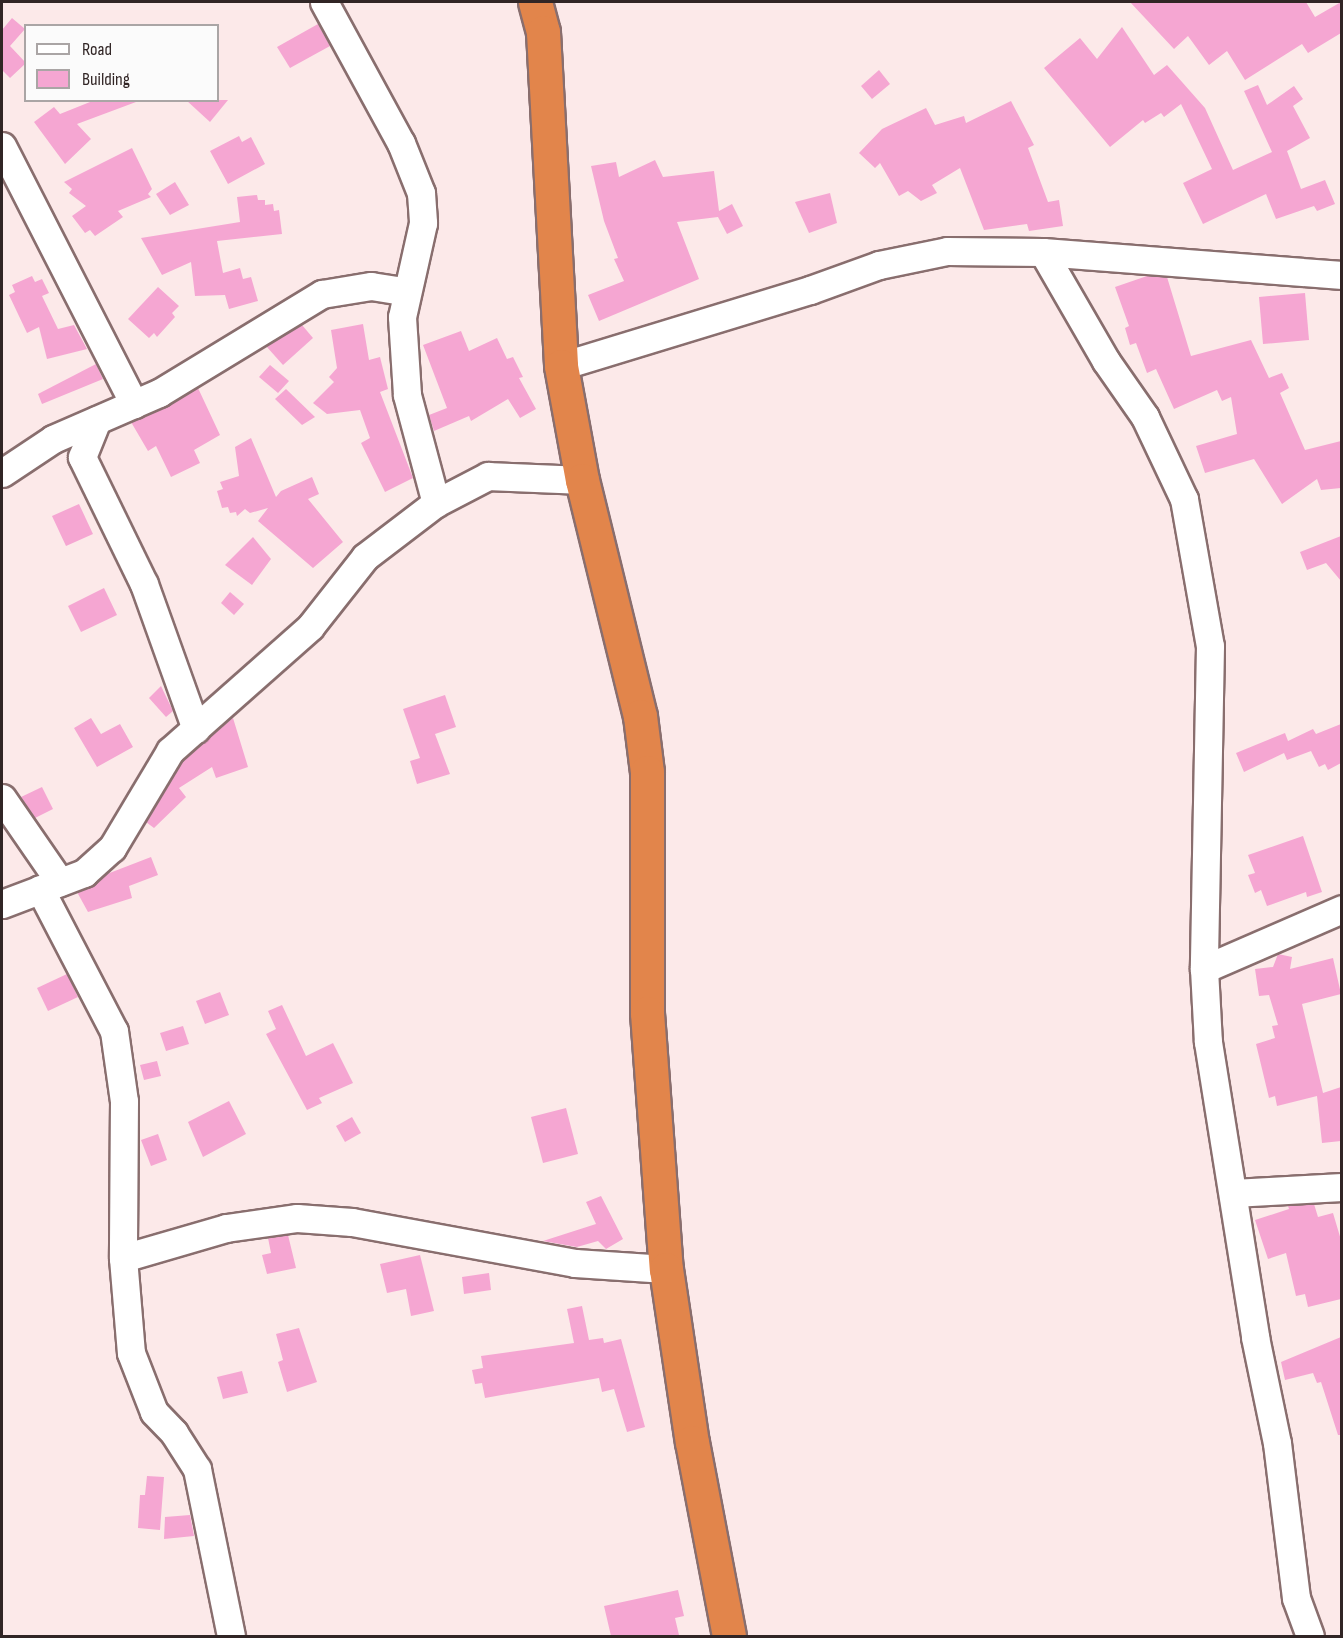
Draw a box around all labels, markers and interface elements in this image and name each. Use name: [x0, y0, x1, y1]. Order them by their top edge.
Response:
legend: [24, 24, 219, 102]
text: Road: [82, 39, 112, 60]
text: Building: [82, 69, 130, 90]

